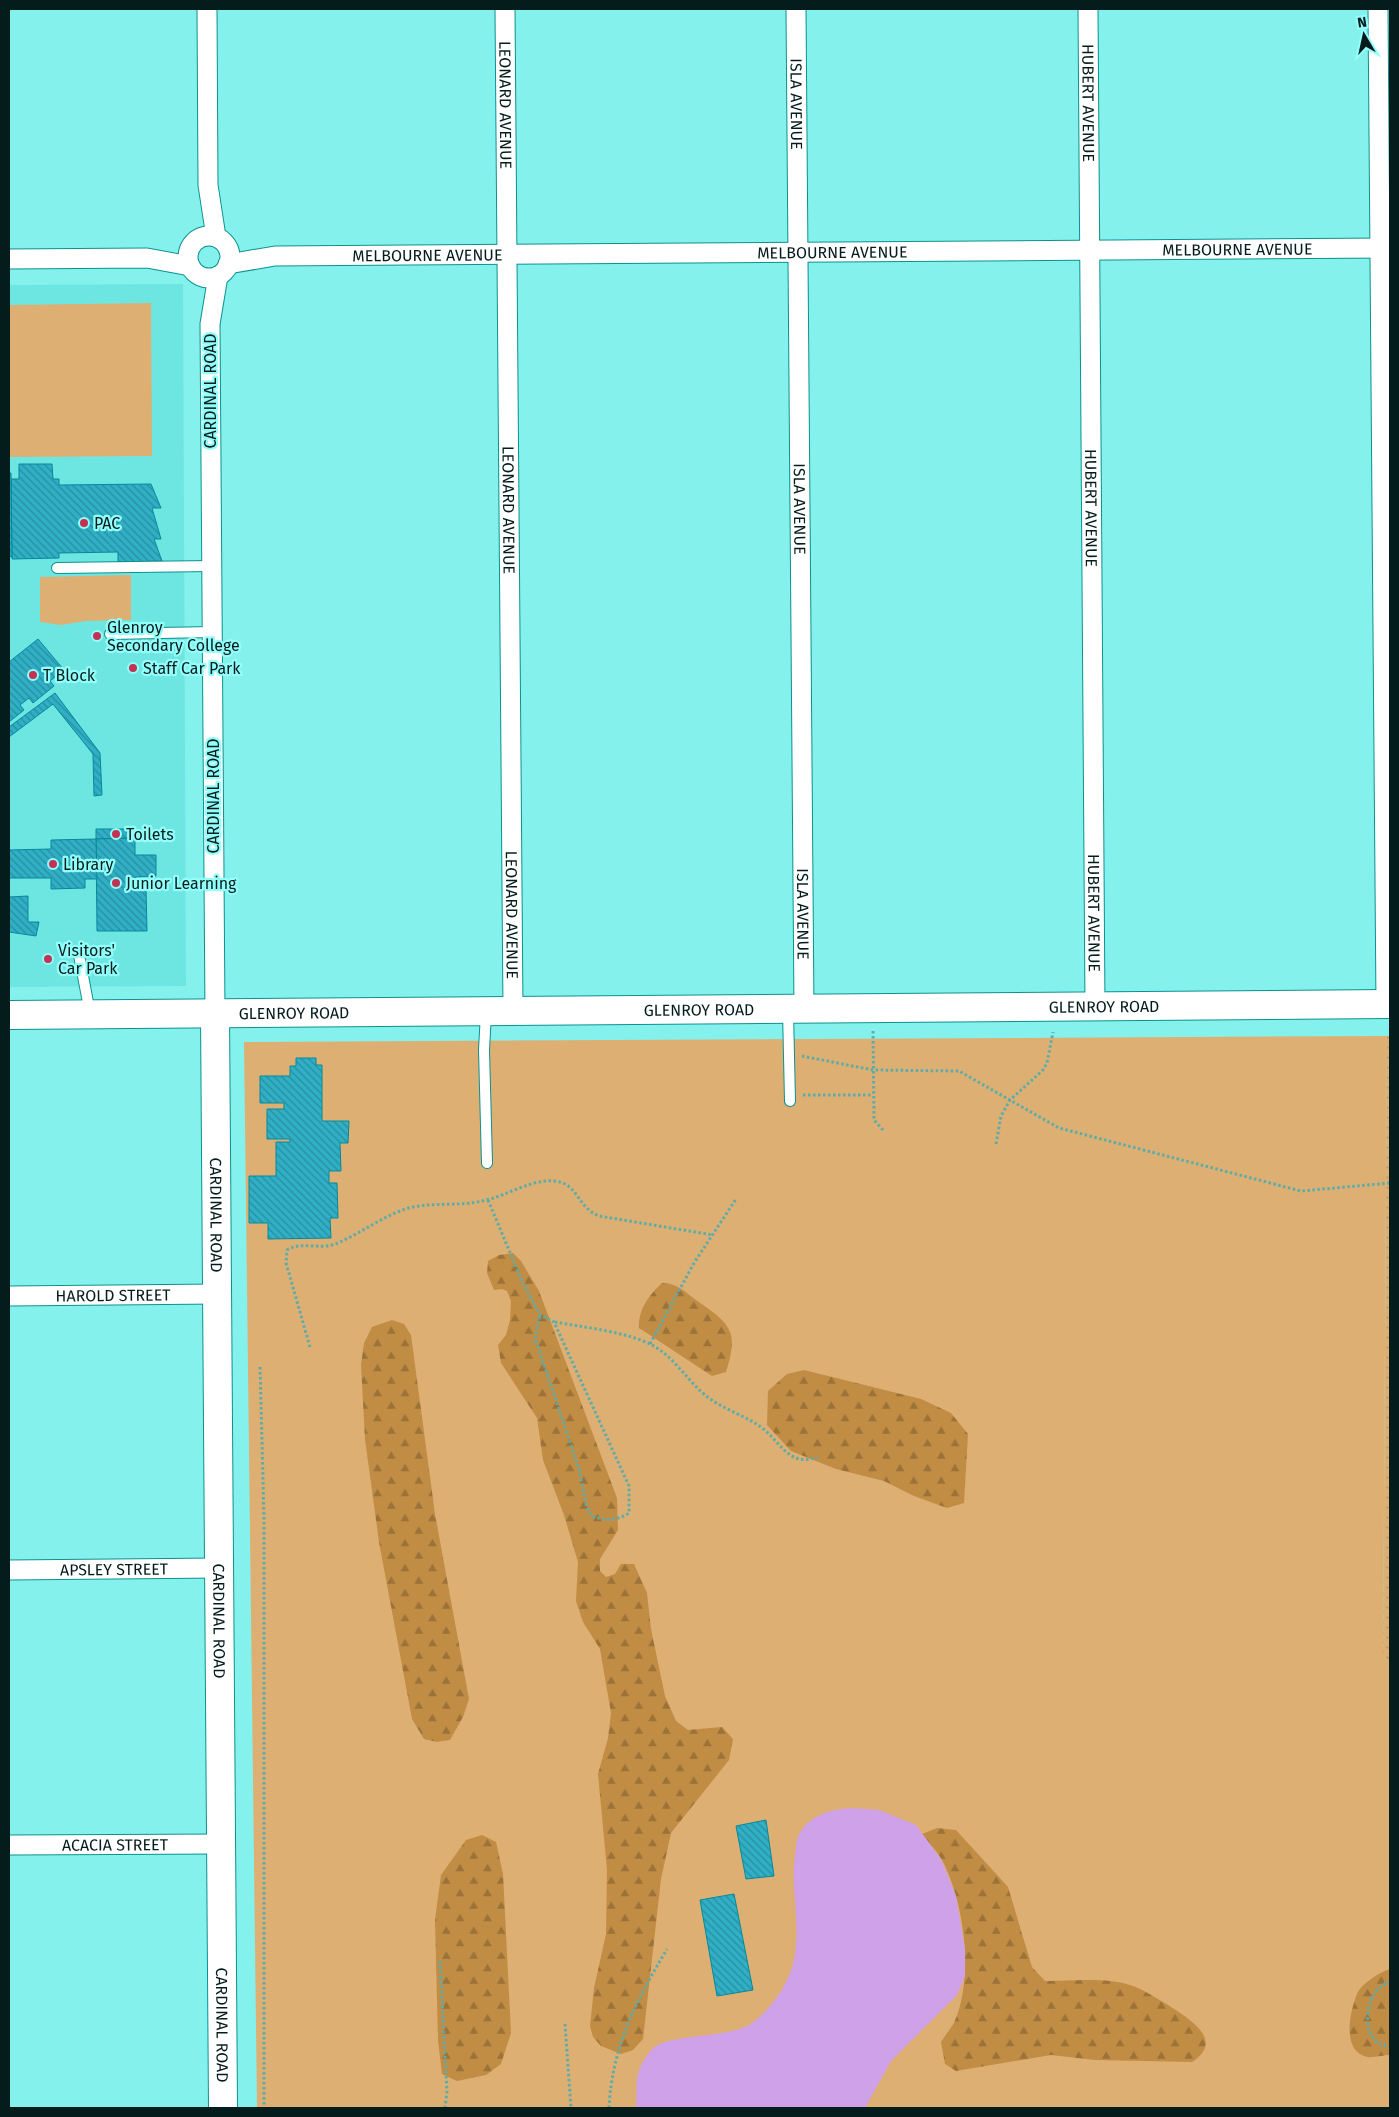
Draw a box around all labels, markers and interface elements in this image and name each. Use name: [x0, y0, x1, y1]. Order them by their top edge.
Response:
north arrow: [1339, 10, 1389, 60]
text: N: [1356, 14, 1368, 32]
street label: LEONARD AVENUE: [496, 41, 516, 169]
street label: HUBERT AVENUE: [1079, 44, 1099, 162]
street label: ISLA AVENUE: [787, 58, 807, 150]
street label: MELBOURNE AVENUE: [1162, 239, 1313, 259]
street label: MELBOURNE AVENUE: [757, 242, 908, 262]
street label: MELBOURNE AVENUE: [352, 245, 503, 265]
street label: CARDINAL ROAD: [201, 333, 220, 449]
street label: LEONARD AVENUE: [499, 446, 519, 574]
street label: HUBERT AVENUE: [1082, 449, 1101, 567]
street label: ISLA AVENUE: [790, 463, 810, 555]
place label: PAC: [94, 514, 120, 533]
marker: PAC: [78, 517, 90, 529]
place label: Glenroy Secondary College: [107, 618, 240, 655]
marker: Glenroy Secondary College: [91, 630, 103, 642]
place label: Staff Car Park: [143, 659, 241, 678]
marker: Staff Car Park: [127, 662, 139, 674]
place label: T Block: [43, 666, 96, 685]
marker: T Block: [27, 669, 39, 681]
street label: CARDINAL ROAD: [204, 738, 223, 854]
place label: Toilets: [126, 825, 174, 844]
marker: Toilets: [110, 828, 122, 840]
street label: LEONARD AVENUE: [502, 851, 522, 979]
street label: HUBERT AVENUE: [1084, 854, 1104, 972]
place label: Library: [63, 855, 113, 874]
marker: Library: [47, 858, 59, 870]
street label: ISLA AVENUE: [793, 868, 813, 960]
place label: Junior Learning: [126, 874, 237, 893]
marker: Junior Learning: [110, 877, 122, 889]
place label: Visitors' Car Park: [58, 941, 118, 978]
marker: Visitors' Car Park: [42, 953, 54, 965]
street label: GLENROY ROAD: [1049, 996, 1159, 1016]
street label: GLENROY ROAD: [644, 1000, 754, 1019]
street label: GLENROY ROAD: [239, 1003, 349, 1023]
street label: CARDINAL ROAD: [207, 1157, 226, 1273]
street label: HAROLD STREET: [55, 1285, 171, 1305]
street label: APSLEY STREET: [60, 1559, 169, 1579]
street label: CARDINAL ROAD: [210, 1563, 229, 1679]
street label: ACACIA STREET: [62, 1835, 169, 1854]
street label: CARDINAL ROAD: [212, 1967, 232, 2083]

